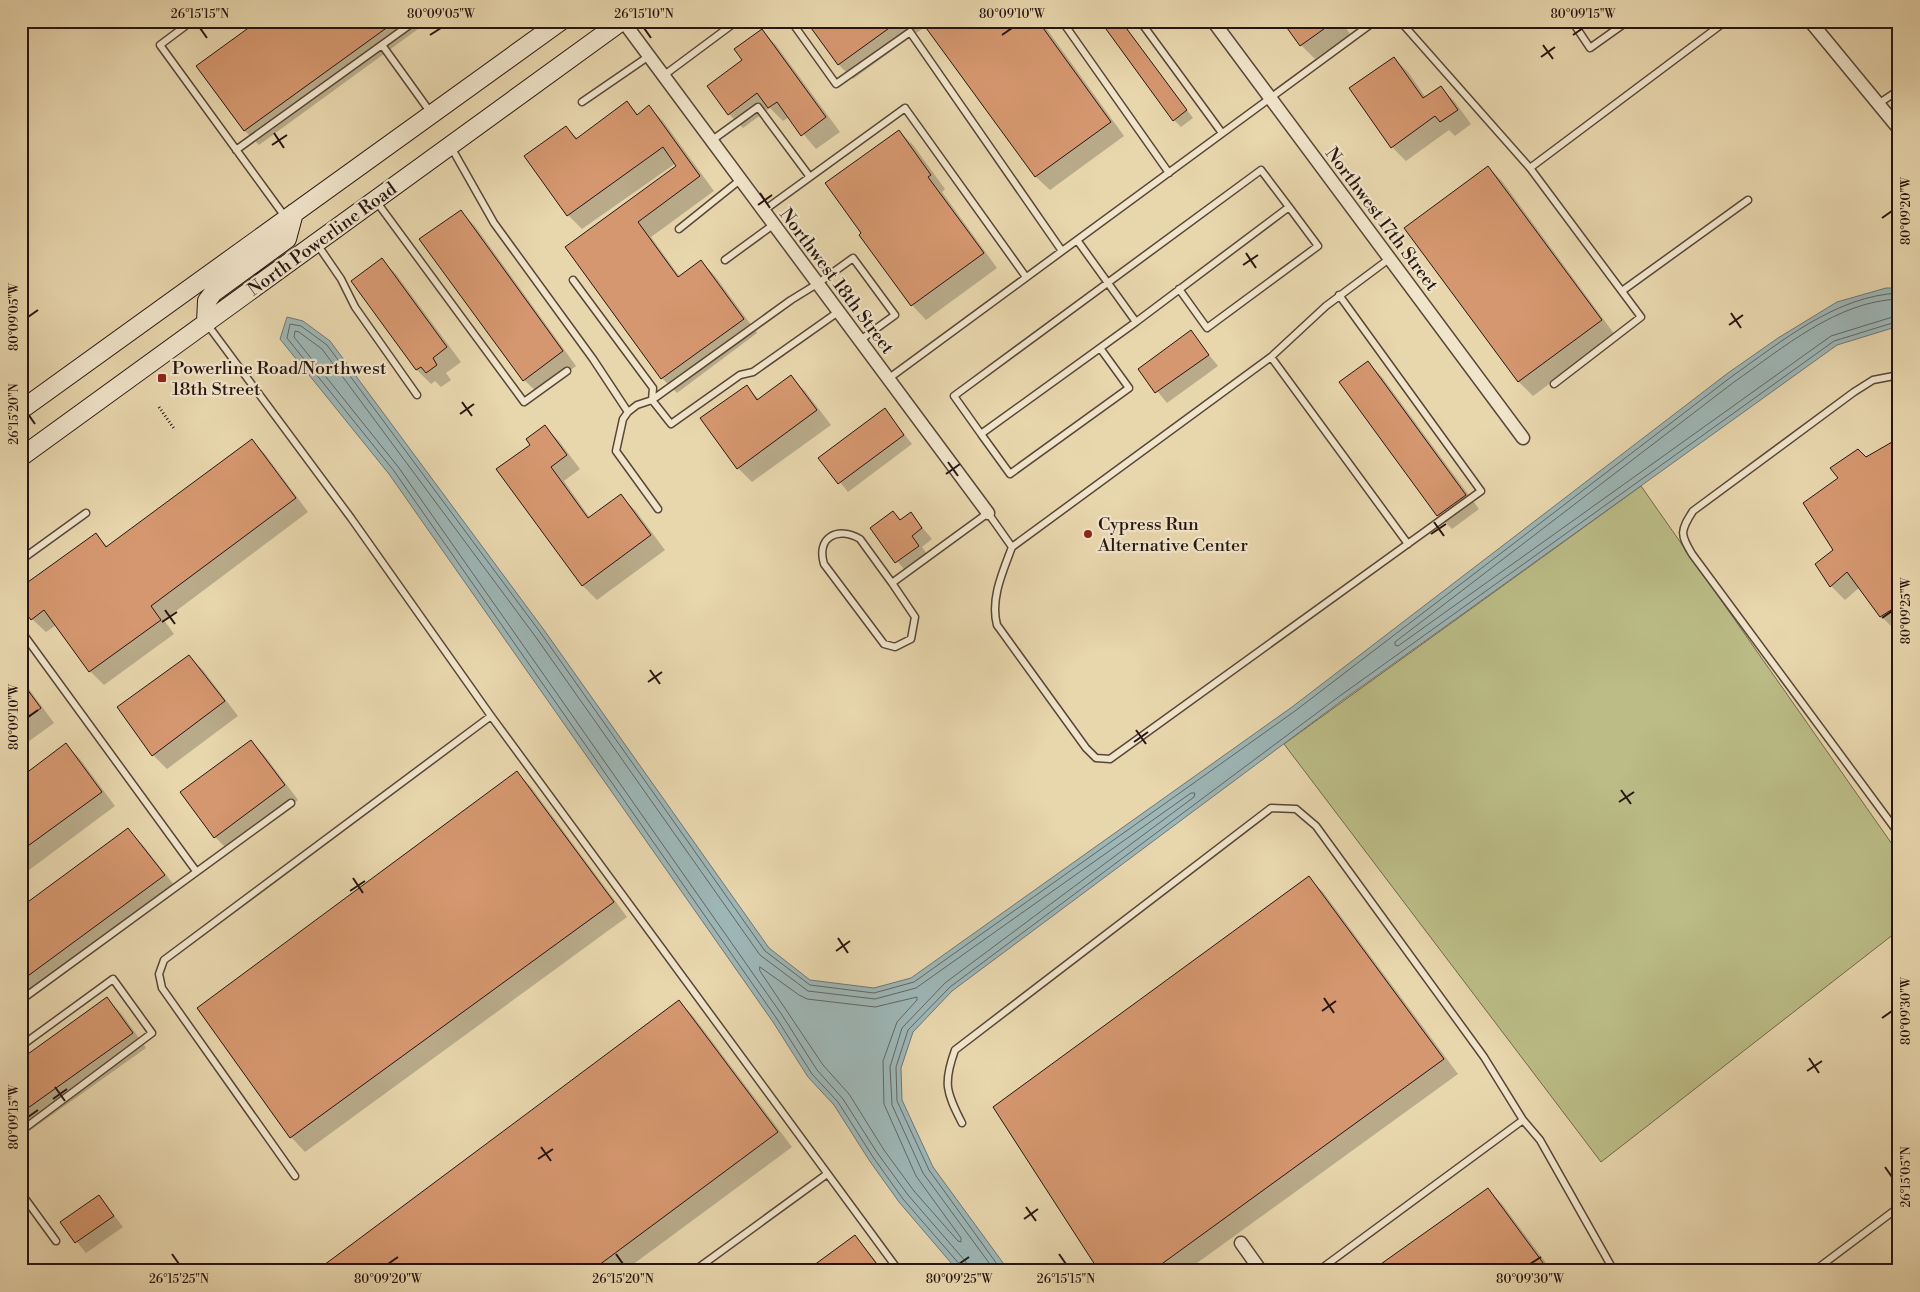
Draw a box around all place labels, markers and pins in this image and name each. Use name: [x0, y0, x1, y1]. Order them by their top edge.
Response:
place label: Powerline Road/Northwest 18th Street: [172, 357, 387, 401]
marker: Powerline Road/Northwest 18th Street: [156, 372, 168, 384]
place label: Cypress Run Alternative Center: [1097, 513, 1248, 557]
marker: Cypress Run Alternative Center: [1082, 528, 1094, 540]

